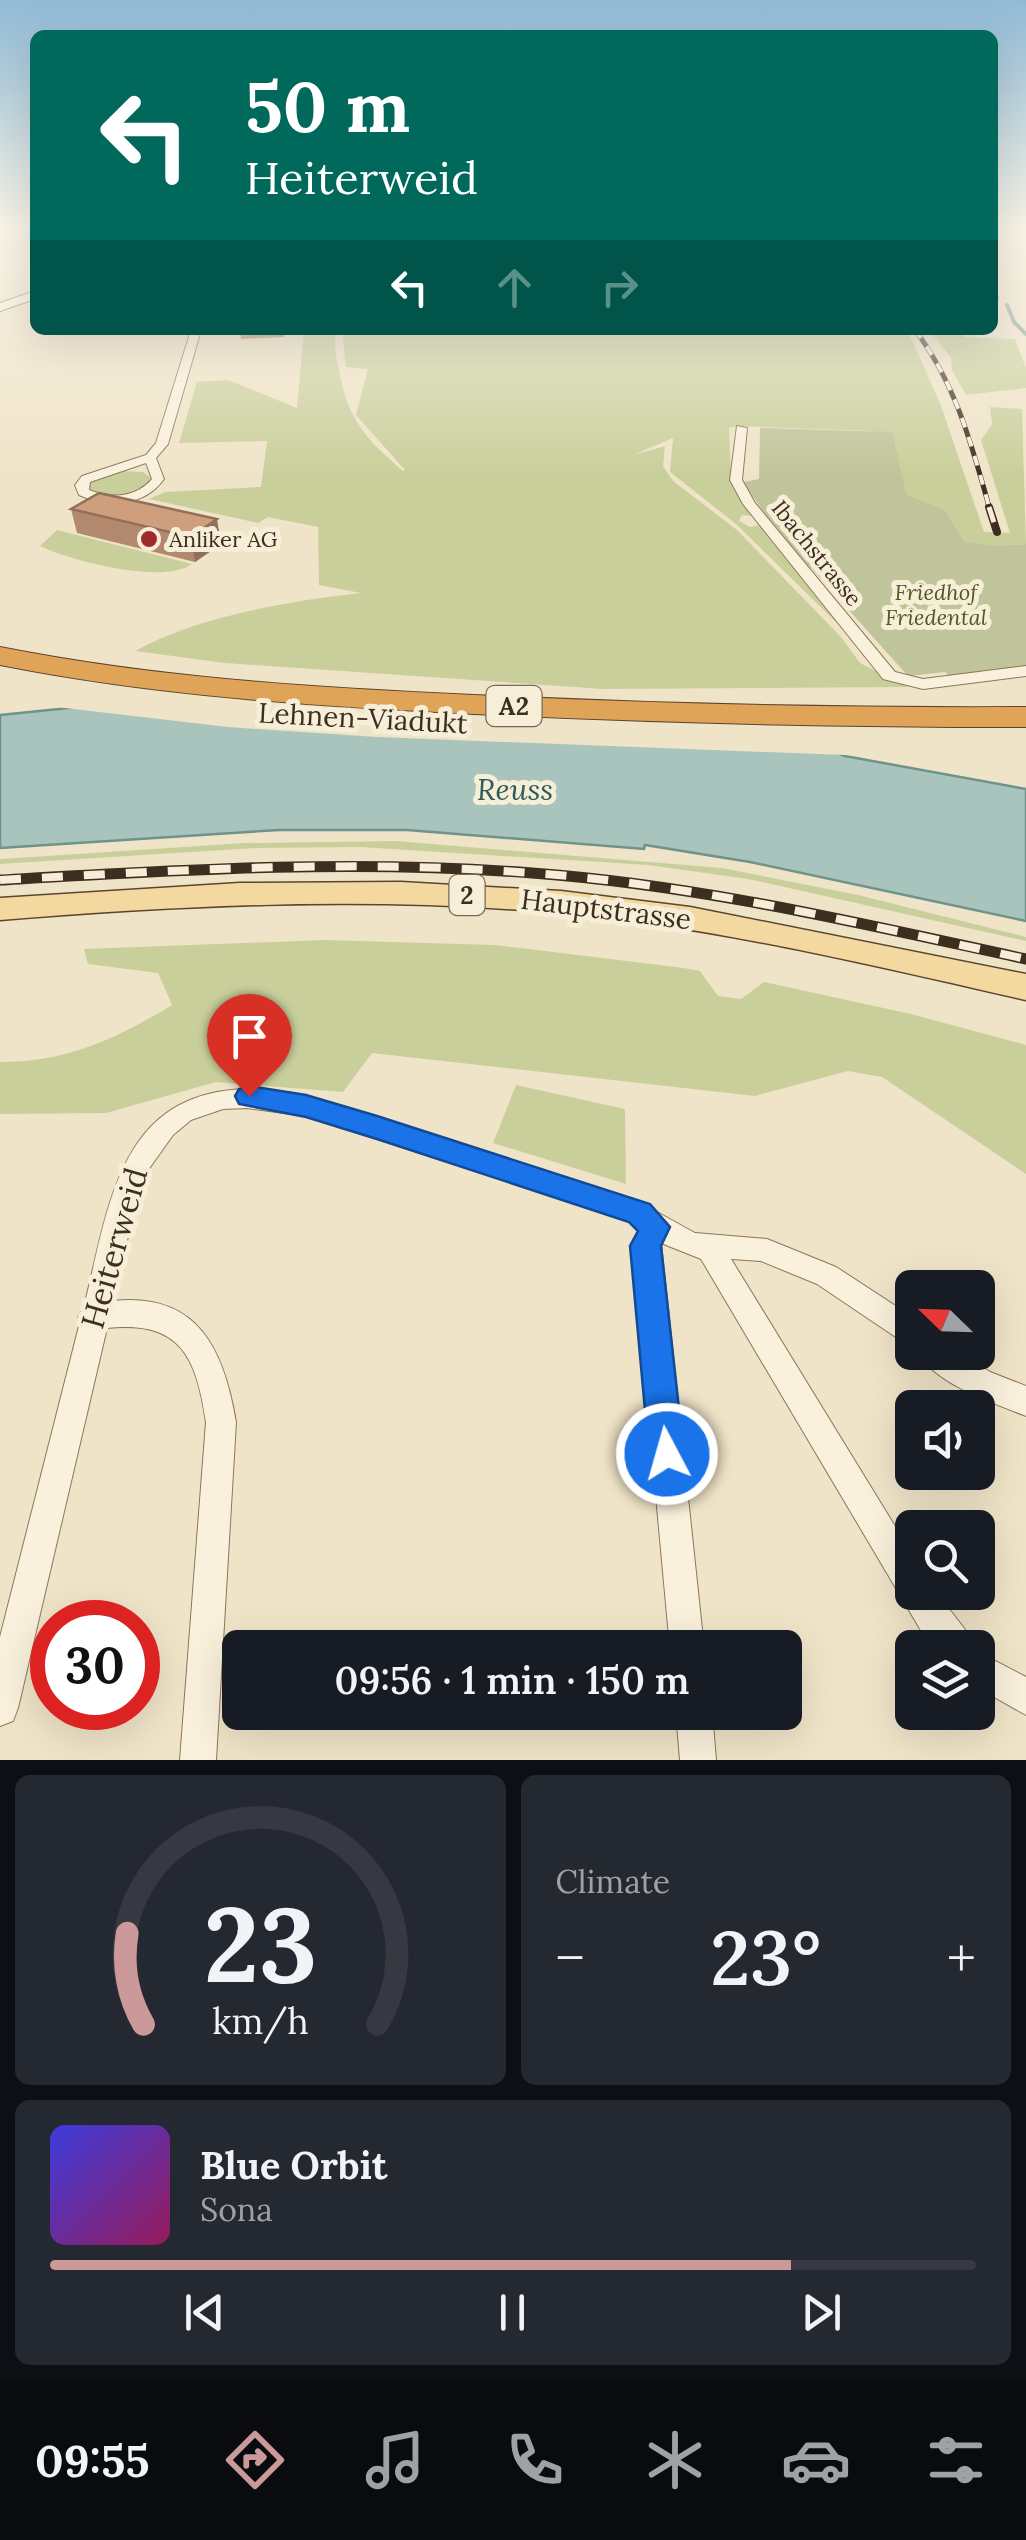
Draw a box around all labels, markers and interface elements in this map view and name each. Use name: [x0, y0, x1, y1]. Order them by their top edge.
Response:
text: 50 m: [245, 62, 410, 151]
icon: left: [80, 70, 210, 200]
text: Heiterweid: [245, 149, 478, 206]
icon: left: [382, 260, 437, 315]
icon: ahead: [487, 260, 542, 315]
icon: right: [592, 260, 647, 315]
street label: Ibachstrasse: [766, 494, 868, 612]
place label: Anliker AG: [168, 525, 278, 553]
marker: Anliker AG: [138, 528, 160, 550]
park label: Friedhof Friedental: [885, 578, 987, 631]
road number: A2: [486, 686, 542, 726]
street label: Lehnen-Viadukt: [257, 695, 469, 741]
water label: Reuss: [477, 770, 553, 808]
road number: 2: [450, 875, 484, 915]
street label: Hauptstrasse: [519, 881, 693, 937]
pin: [207, 994, 292, 1097]
icon: arrive: [222, 1009, 277, 1064]
street label: Heiterweid: [71, 1163, 157, 1333]
north arrow: [895, 1270, 995, 1370]
map controls: [895, 1270, 995, 1730]
button: sound: [895, 1390, 995, 1490]
position arrow: [615, 1402, 719, 1506]
button: search: [895, 1510, 995, 1610]
speed limit sign: 30: [30, 1600, 160, 1730]
button: layers: [895, 1630, 995, 1730]
text: 09:56 · 1 min · 150 m: [335, 1656, 689, 1704]
text: Climate: [556, 1861, 670, 1902]
text: 23: [203, 1877, 317, 2010]
text: 23°: [710, 1910, 821, 2006]
text: −: [556, 1923, 585, 1993]
text: +: [947, 1923, 976, 1993]
text: km/h: [212, 1998, 309, 2044]
text: Blue Orbit: [200, 2141, 387, 2189]
text: Sona: [200, 2189, 273, 2230]
icon: previous: [177, 2285, 232, 2340]
icon: pause: [485, 2285, 540, 2340]
icon: next: [794, 2285, 849, 2340]
icon: directions: [220, 2425, 290, 2495]
icon: music: [360, 2425, 430, 2495]
icon: phone: [500, 2425, 570, 2495]
icon: climate: [640, 2425, 710, 2495]
icon: car: [781, 2425, 851, 2495]
icon: filters: [921, 2425, 991, 2495]
text: 09:55: [35, 2432, 150, 2489]

